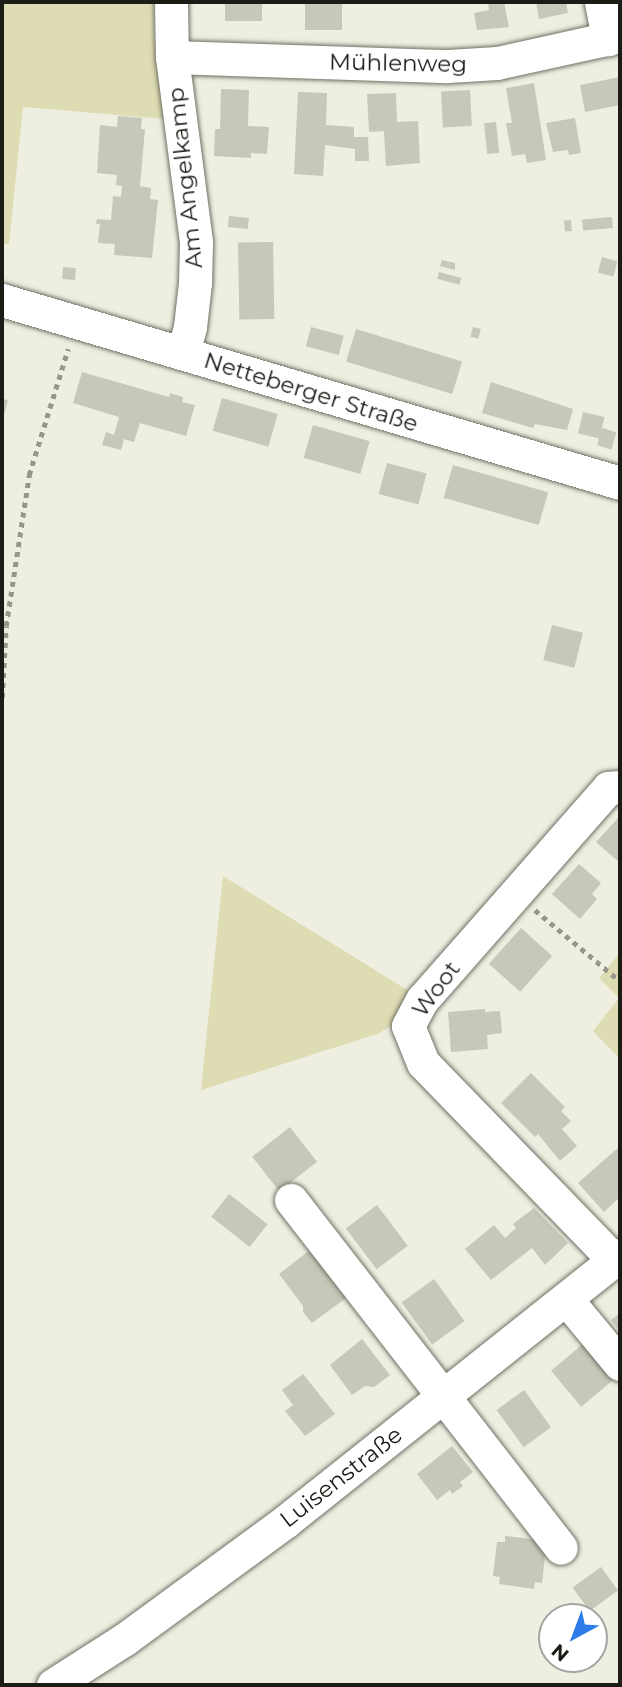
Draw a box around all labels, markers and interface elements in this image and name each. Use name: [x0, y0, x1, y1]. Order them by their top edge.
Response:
street label: Mühlenweg: [329, 48, 467, 78]
street label: Am Angelkamp: [162, 86, 208, 270]
street label: Netteberger Straße: [201, 346, 421, 438]
street label: Woot: [406, 956, 466, 1022]
street label: Luisenstraße: [274, 1421, 408, 1533]
north arrow: [538, 1603, 608, 1673]
text: N: [547, 1639, 574, 1666]

